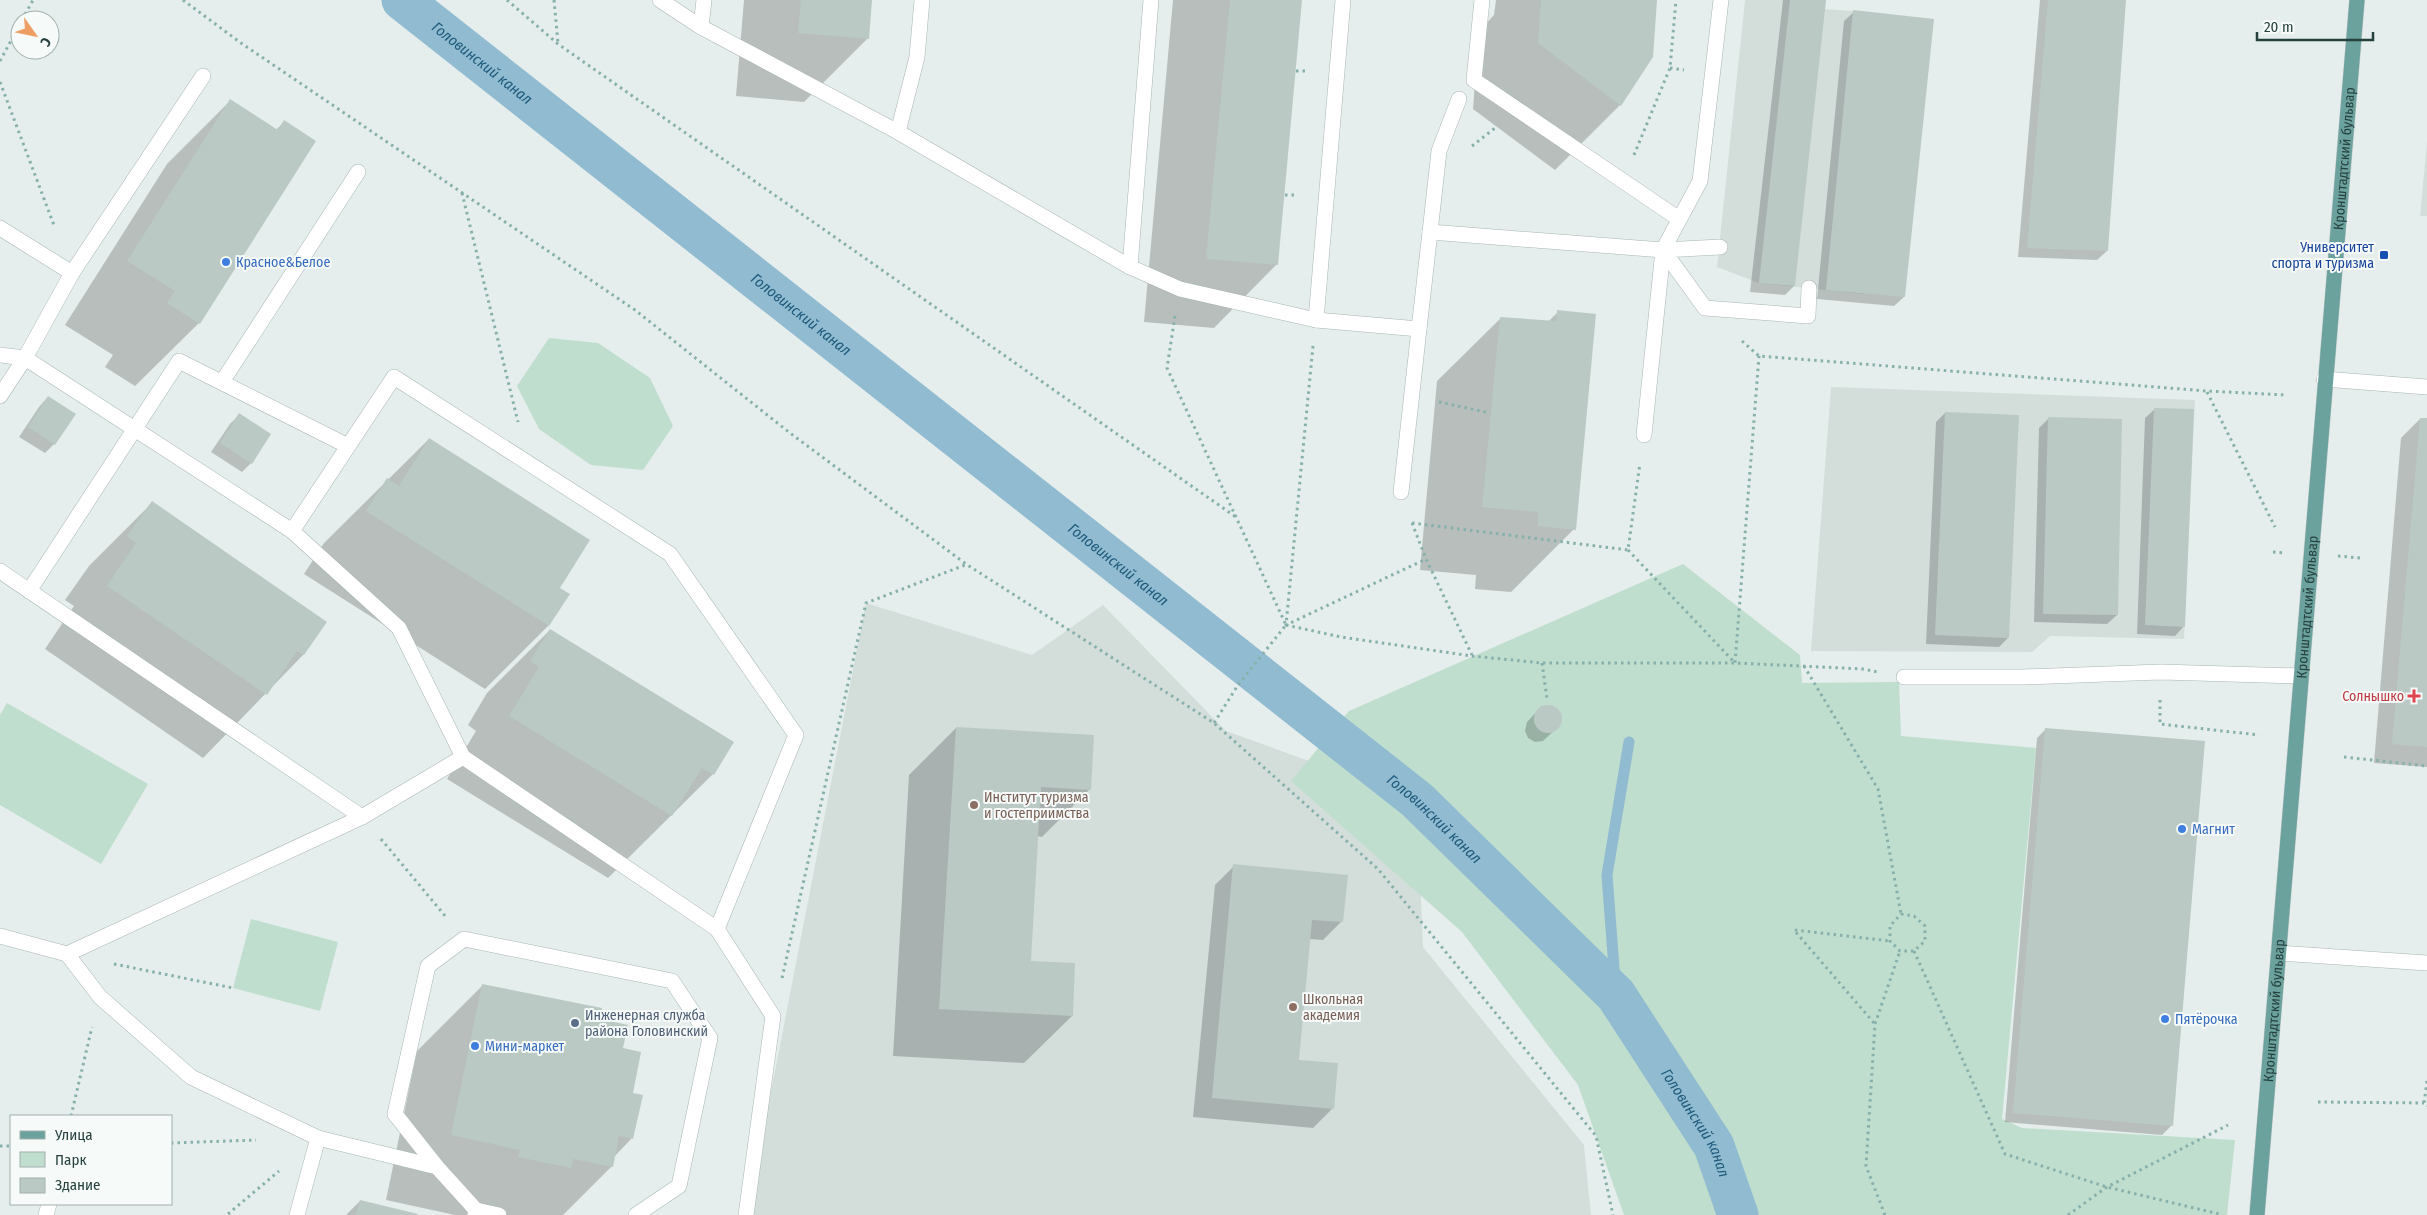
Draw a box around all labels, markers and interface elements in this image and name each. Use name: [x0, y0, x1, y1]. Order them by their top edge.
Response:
north arrow: [10, 10, 60, 60]
scale bar: [2257, 10, 2373, 42]
water label: Головинский канал: [428, 18, 536, 108]
text: 20 m: [2264, 18, 2294, 36]
text: С: [36, 34, 55, 50]
street label: Кронштадтский бульвар: [2330, 86, 2359, 231]
place label: Университет спорта и туризма: [2271, 239, 2374, 272]
marker: Университет спорта и туризма: [2378, 249, 2390, 261]
place label: Красное&Белое: [236, 254, 330, 271]
marker: Красное&Белое: [220, 256, 232, 268]
water label: Головинский канал: [747, 269, 855, 360]
water label: Головинский канал: [1065, 519, 1172, 610]
street label: Кронштадтский бульвар: [2293, 535, 2322, 679]
place label: Солнышко: [2342, 688, 2404, 705]
marker: Солнышко: [2408, 690, 2420, 702]
water label: Головинский канал: [1383, 771, 1486, 867]
place label: Институт туризма и гостеприимства: [984, 789, 1089, 822]
marker: Институт туризма и гостеприимства: [968, 799, 980, 811]
place label: Магнит: [2192, 821, 2235, 838]
marker: Магнит: [2176, 823, 2188, 835]
street label: Кронштадтский бульвар: [2260, 939, 2289, 1083]
place label: Школьная академия: [1303, 991, 1363, 1024]
marker: Школьная академия: [1287, 1001, 1299, 1013]
place label: Инженерная служба района Головинский: [585, 1007, 708, 1040]
place label: Пятёрочка: [2175, 1011, 2238, 1028]
marker: Пятёрочка: [2159, 1013, 2171, 1025]
marker: Инженерная служба района Головинский: [569, 1017, 581, 1029]
place label: Мини-маркет: [485, 1038, 564, 1055]
marker: Мини-маркет: [469, 1040, 481, 1052]
water label: Головинский канал: [1657, 1065, 1733, 1180]
legend: [10, 1115, 172, 1205]
text: Улица: [54, 1126, 93, 1144]
text: Парк: [55, 1151, 86, 1169]
text: Здание: [55, 1176, 101, 1194]

